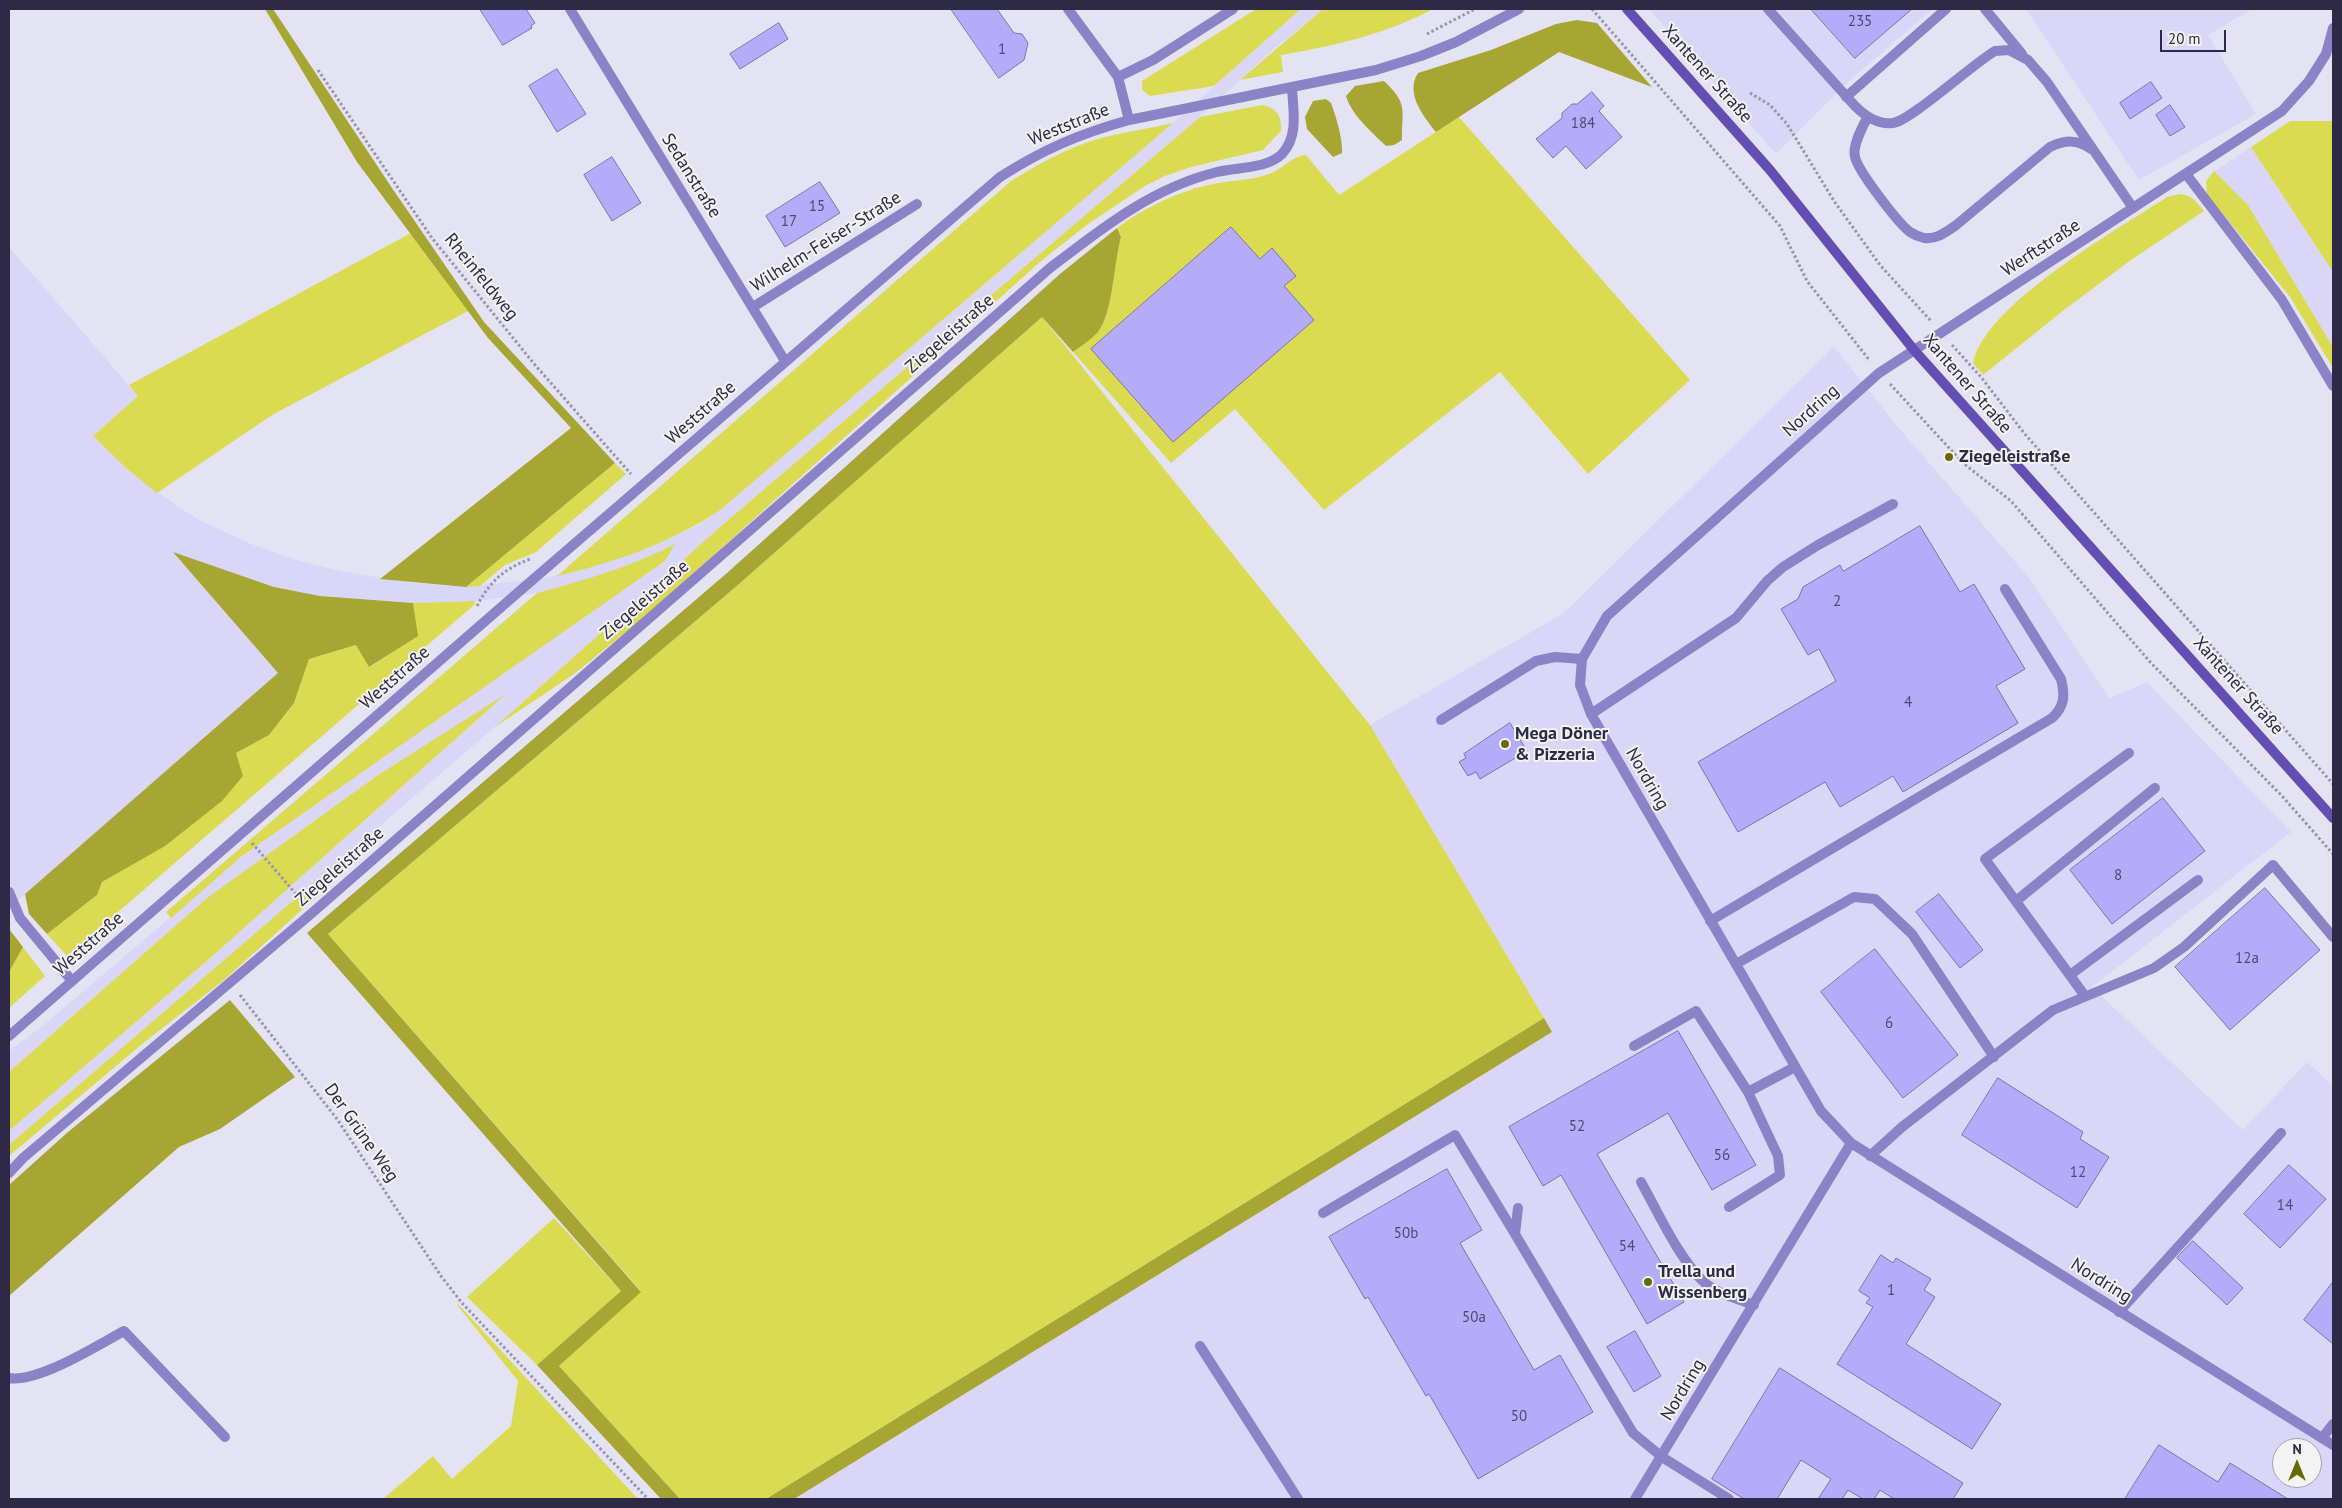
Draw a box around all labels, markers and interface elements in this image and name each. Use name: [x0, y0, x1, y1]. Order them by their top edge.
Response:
house number: 235: [1848, 13, 1872, 31]
street label: Xantener Straße: [1657, 20, 1757, 128]
scale bar: [2162, 20, 2228, 52]
text: 20 m: [2168, 29, 2201, 48]
house number: 1: [998, 41, 1006, 59]
street label: Weststraße: [1025, 99, 1113, 151]
house number: 184: [1571, 115, 1595, 133]
street label: Sedanstraße: [656, 130, 726, 222]
street label: Wilhelm-Feiser-Straße: [747, 187, 905, 297]
house number: 15: [809, 198, 825, 216]
house number: 17: [781, 213, 797, 231]
street label: Werftstraße: [1998, 215, 2084, 281]
street label: Rheinfeldweg: [439, 229, 523, 325]
street label: Ziegeleistraße: [901, 290, 999, 378]
street label: Xantener Straße: [1918, 330, 2016, 438]
street label: Weststraße: [662, 377, 740, 449]
street label: Nordring: [1778, 380, 1844, 442]
place label: Ziegeleistraße: [1959, 446, 2070, 468]
marker: Ziegeleistraße: [1943, 451, 1955, 463]
street label: Ziegeleistraße: [596, 556, 694, 644]
house number: 2: [1833, 593, 1841, 611]
street label: Xantener Straße: [2188, 632, 2288, 740]
street label: Weststraße: [356, 642, 434, 714]
house number: 4: [1904, 694, 1912, 712]
place label: Mega Döner & Pizzeria: [1515, 723, 1608, 766]
marker: Mega Döner & Pizzeria: [1499, 738, 1511, 750]
street label: Nordring: [1621, 744, 1673, 814]
street label: Ziegeleistraße: [291, 823, 389, 911]
house number: 8: [2114, 867, 2122, 885]
street label: Weststraße: [50, 908, 128, 980]
house number: 12a: [2235, 950, 2259, 968]
house number: 6: [1885, 1015, 1893, 1033]
street label: Der Grüne Weg: [319, 1080, 403, 1186]
house number: 52: [1569, 1118, 1585, 1136]
house number: 56: [1714, 1147, 1730, 1165]
house number: 12: [2070, 1164, 2086, 1182]
house number: 14: [2277, 1197, 2293, 1215]
house number: 50b: [1394, 1225, 1418, 1243]
house number: 54: [1619, 1238, 1635, 1256]
street label: Nordring: [2066, 1254, 2136, 1308]
place label: Trella und Wissenberg: [1658, 1261, 1747, 1304]
marker: Trella und Wissenberg: [1642, 1276, 1654, 1288]
house number: 1: [1887, 1282, 1895, 1300]
house number: 50a: [1462, 1309, 1486, 1327]
street label: Nordring: [1656, 1355, 1710, 1425]
house number: 50: [1511, 1408, 1527, 1426]
north arrow: [2272, 1438, 2322, 1488]
text: N: [2292, 1440, 2302, 1458]

